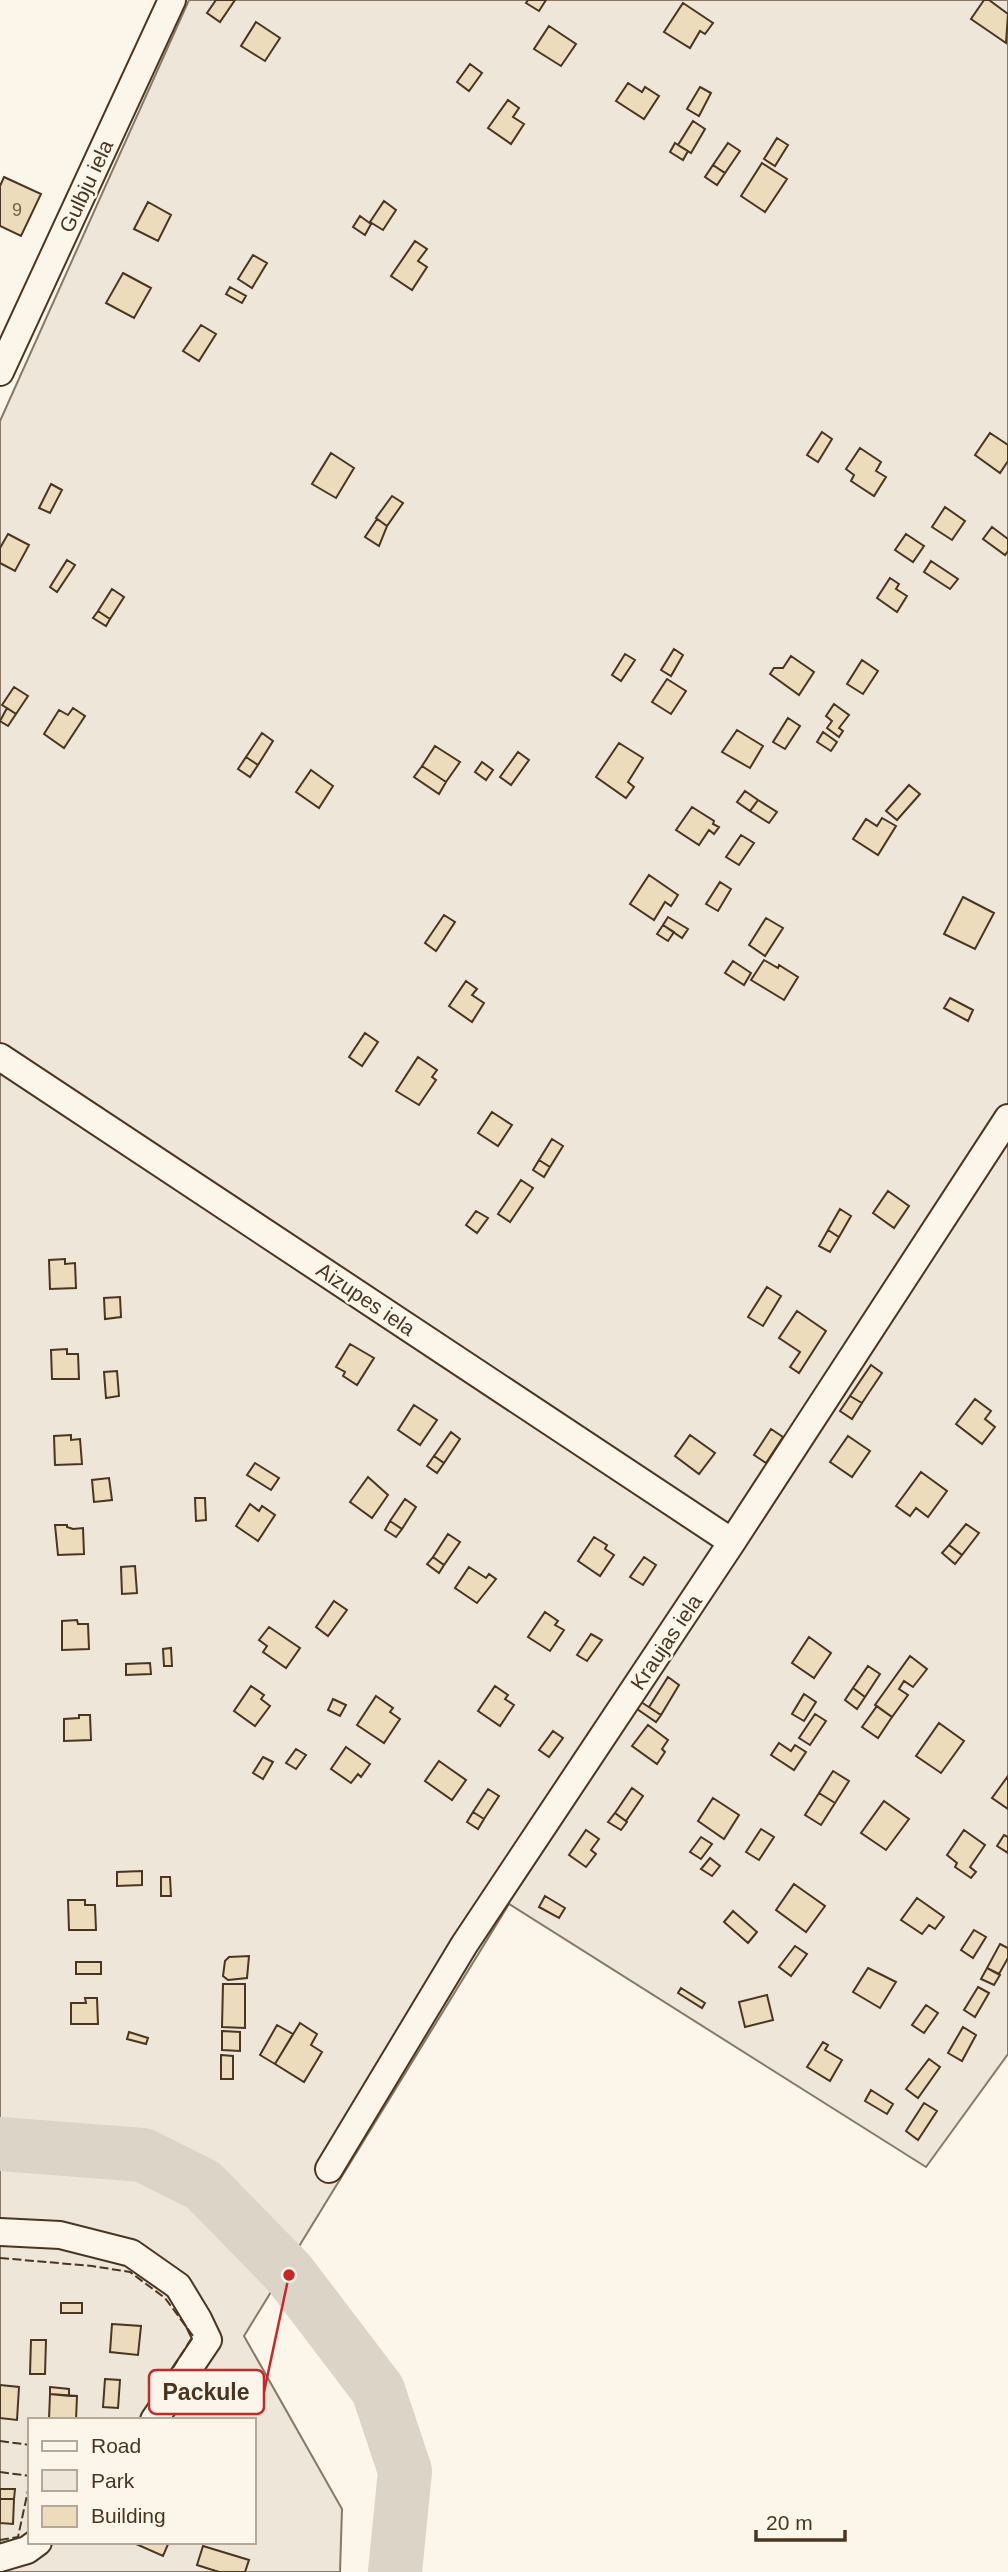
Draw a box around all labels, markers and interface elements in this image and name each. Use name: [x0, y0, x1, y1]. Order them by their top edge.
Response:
street label: Gulbju iela: [55, 136, 118, 236]
house number: 9: [12, 200, 22, 220]
street label: Aizupes iela: [313, 1258, 420, 1340]
street label: Kraujas iela: [626, 1590, 706, 1694]
callout: Packule: [149, 2370, 264, 2414]
text: Packule: [163, 2379, 249, 2405]
legend: [28, 2418, 256, 2544]
text: Road: [91, 2434, 141, 2457]
text: Park: [91, 2469, 135, 2492]
scale bar: [756, 2498, 845, 2542]
text: Building: [91, 2504, 166, 2527]
text: 20 m: [766, 2511, 813, 2534]

